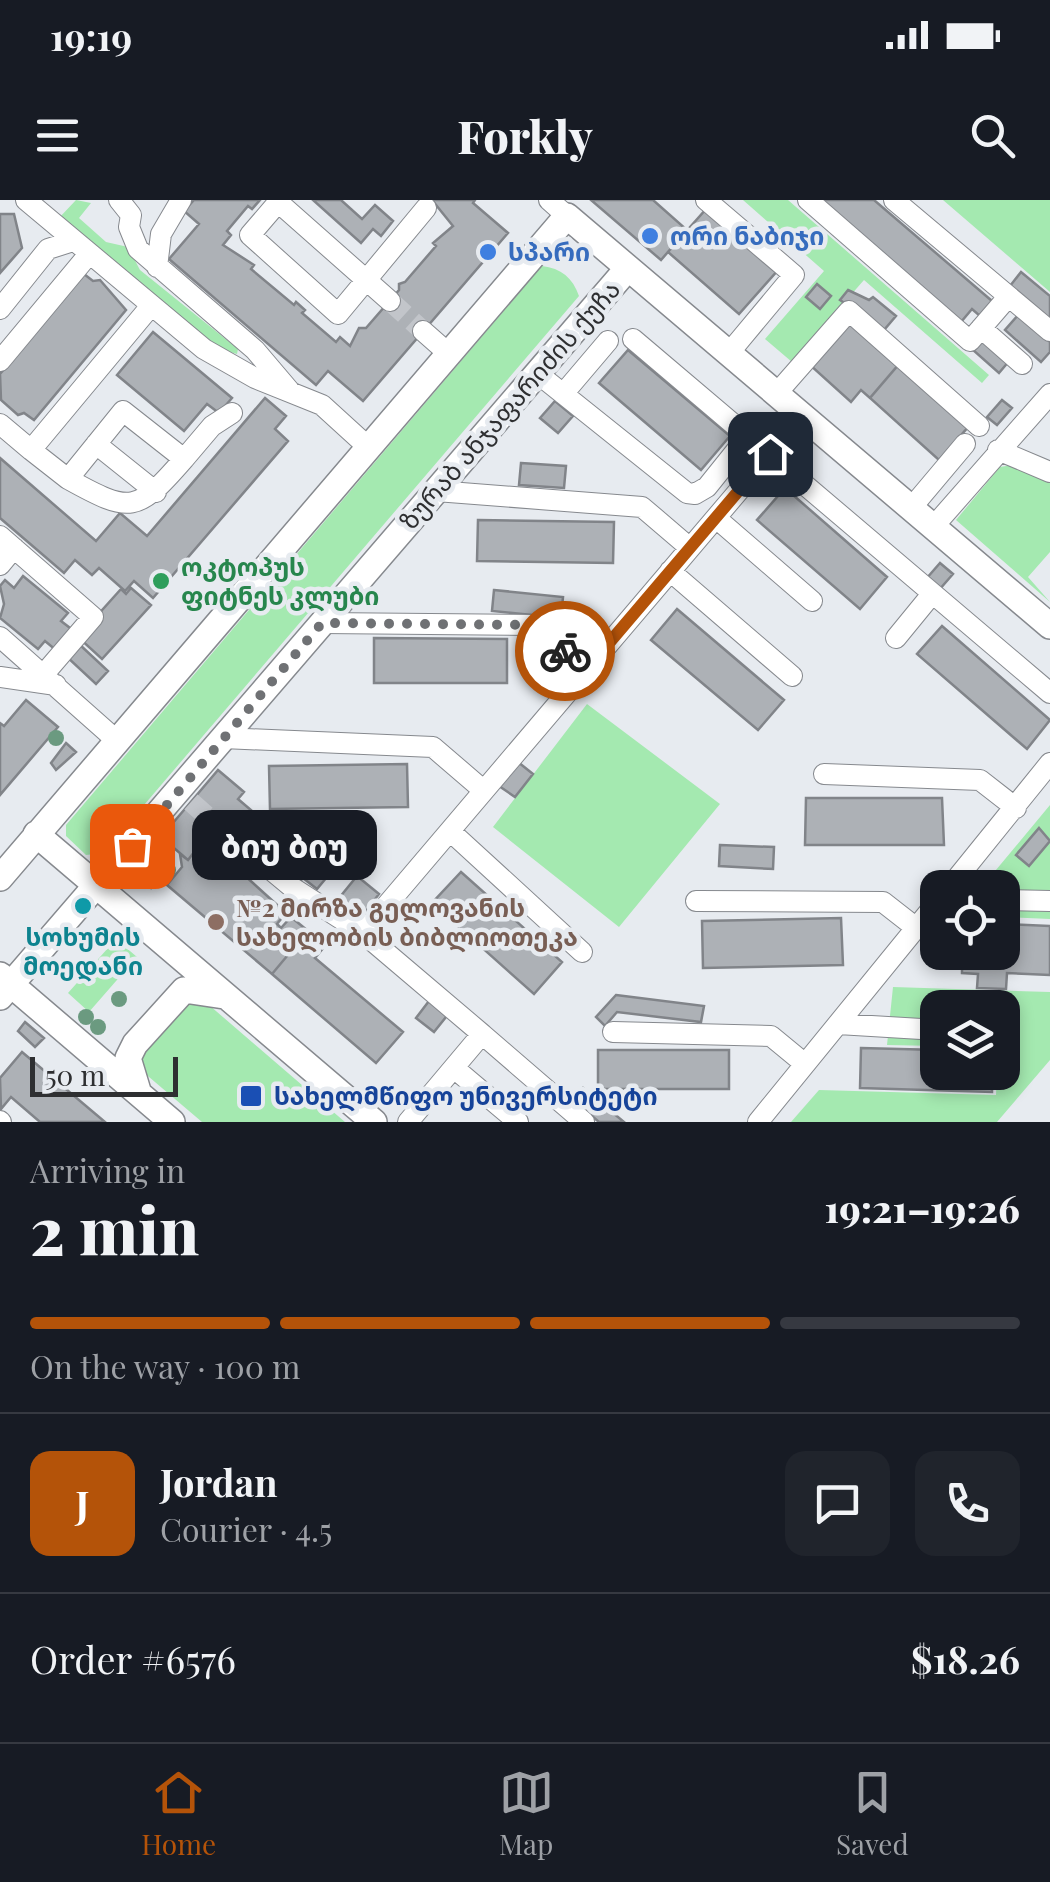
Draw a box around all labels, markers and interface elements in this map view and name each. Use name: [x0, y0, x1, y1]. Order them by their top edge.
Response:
text: 19:19: [50, 10, 132, 61]
text: Forkly: [457, 105, 593, 165]
icon: menu: [30, 108, 85, 163]
icon: search: [965, 108, 1020, 163]
place label: ორი ნაბიჯი: [670, 218, 824, 251]
marker: ორი ნაბიჯი: [639, 225, 661, 247]
place label: სპარი: [508, 234, 590, 267]
marker: სპარი: [477, 241, 499, 263]
street label: ზურაბ ანჯაფარიძის ქუჩა: [391, 272, 626, 536]
pin: [728, 412, 813, 497]
icon: home: [743, 427, 798, 482]
place label: ოკტოპუს ფიტნეს კლუბი: [181, 549, 379, 612]
marker: ოკტოპუს ფიტნეს კლუბი: [150, 570, 172, 592]
courier: [515, 601, 615, 701]
icon: bike: [538, 624, 593, 679]
pin: [90, 804, 175, 889]
callout: ბიუ ბიუ: [192, 811, 377, 881]
icon: bag: [105, 819, 160, 874]
text: ბიუ ბიუ: [221, 823, 348, 866]
map controls: [920, 870, 1020, 1090]
button: locate: [920, 870, 1020, 970]
place label: №2 მირზა გელოვანის სახელობის ბიბლიოთეკა: [236, 890, 578, 953]
marker: სოხუმის მოედანი: [72, 895, 94, 917]
marker: №2 მირზა გელოვანის სახელობის ბიბლიოთეკა: [205, 911, 227, 933]
place label: სოხუმის მოედანი: [23, 919, 143, 982]
button: layers: [920, 990, 1020, 1090]
scale bar: [30, 1052, 178, 1096]
text: 50 m: [45, 1056, 105, 1093]
place label: სახელმწიფო უნივერსიტეტი: [274, 1078, 658, 1112]
marker: სახელმწიფო უნივერსიტეტი: [238, 1083, 264, 1109]
text: Arriving in: [30, 1148, 185, 1191]
text: 19:21–19:26: [824, 1182, 1020, 1233]
text: 2 min: [30, 1185, 199, 1271]
text: On the way · 100 m: [30, 1344, 300, 1387]
button: chat: [785, 1451, 890, 1556]
button: phone: [915, 1451, 1020, 1556]
text: Jordan: [160, 1456, 278, 1507]
text: J: [76, 1478, 89, 1529]
text: Courier · 4.5: [160, 1507, 332, 1550]
text: Order #6576: [30, 1633, 236, 1684]
text: $18.26: [911, 1633, 1020, 1684]
tab: Home: [141, 1765, 216, 1862]
tab: Map: [499, 1765, 554, 1862]
tab: Saved: [836, 1765, 909, 1862]

